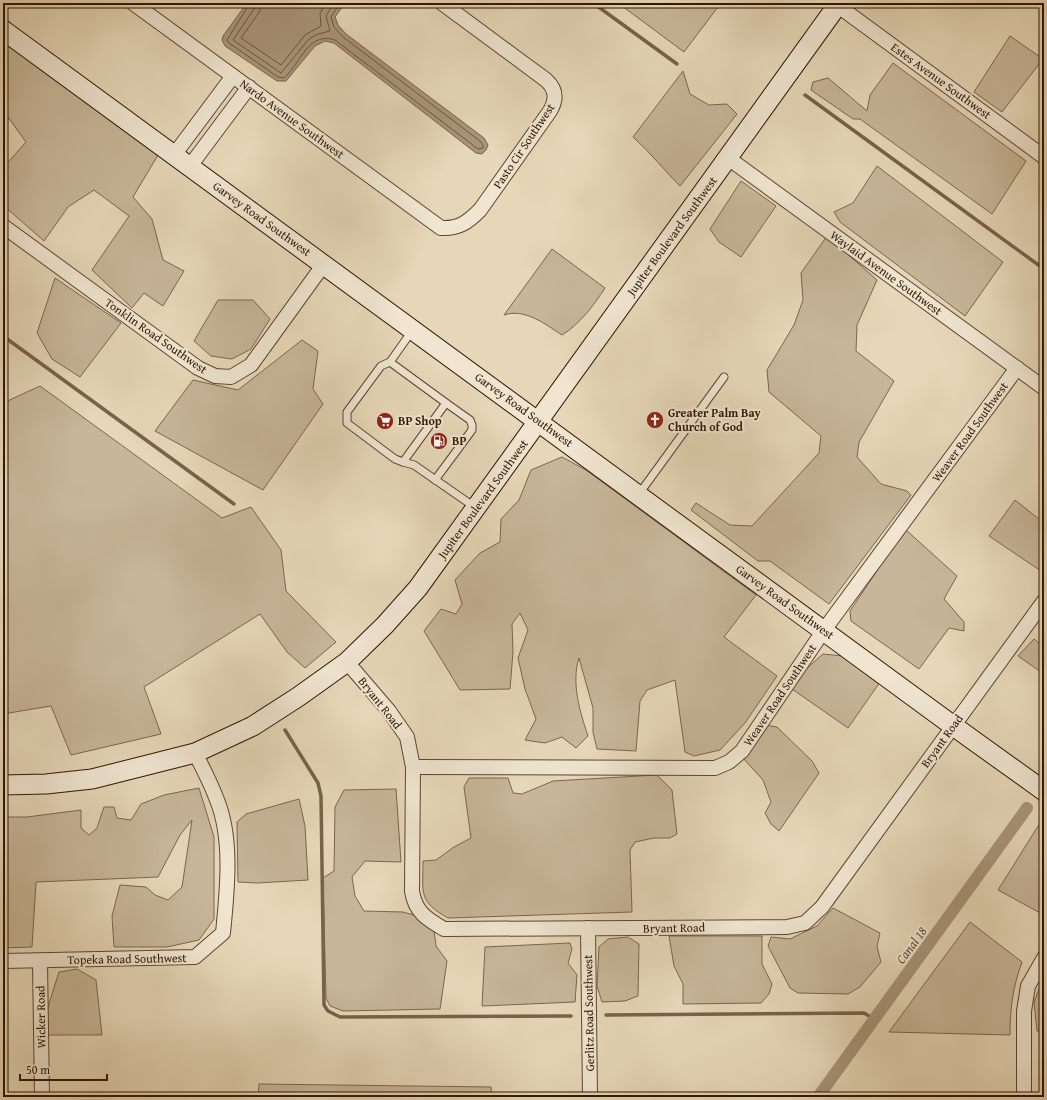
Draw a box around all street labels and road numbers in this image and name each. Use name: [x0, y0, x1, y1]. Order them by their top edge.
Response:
street label: Estes Avenue Southwest: [888, 38, 995, 123]
street label: Nardo Avenue Southwest: [237, 75, 349, 163]
street label: Pasto Cir Southwest: [489, 99, 559, 192]
street label: Jupiter Boulevard Southwest: [621, 172, 721, 300]
street label: Garvey Road Southwest: [210, 177, 316, 261]
street label: Waylaid Avenue Southwest: [827, 226, 946, 320]
street label: Tonklin Road Southwest: [102, 294, 212, 378]
street label: Garvey Road Southwest: [472, 368, 578, 452]
street label: Weaver Road Southwest: [927, 378, 1012, 485]
street label: Jupiter Boulevard Southwest: [432, 435, 532, 563]
street label: Garvey Road Southwest: [733, 560, 839, 644]
street label: Weaver Road Southwest: [739, 640, 821, 749]
street label: Bryant Road: [355, 673, 407, 733]
street label: Bryant Road: [917, 710, 967, 771]
street label: Bryant Road: [643, 918, 706, 937]
street label: Topeka Road Southwest: [67, 949, 187, 968]
street label: Gerlitz Road Southwest: [579, 954, 598, 1071]
street label: Wicker Road: [31, 985, 50, 1049]

